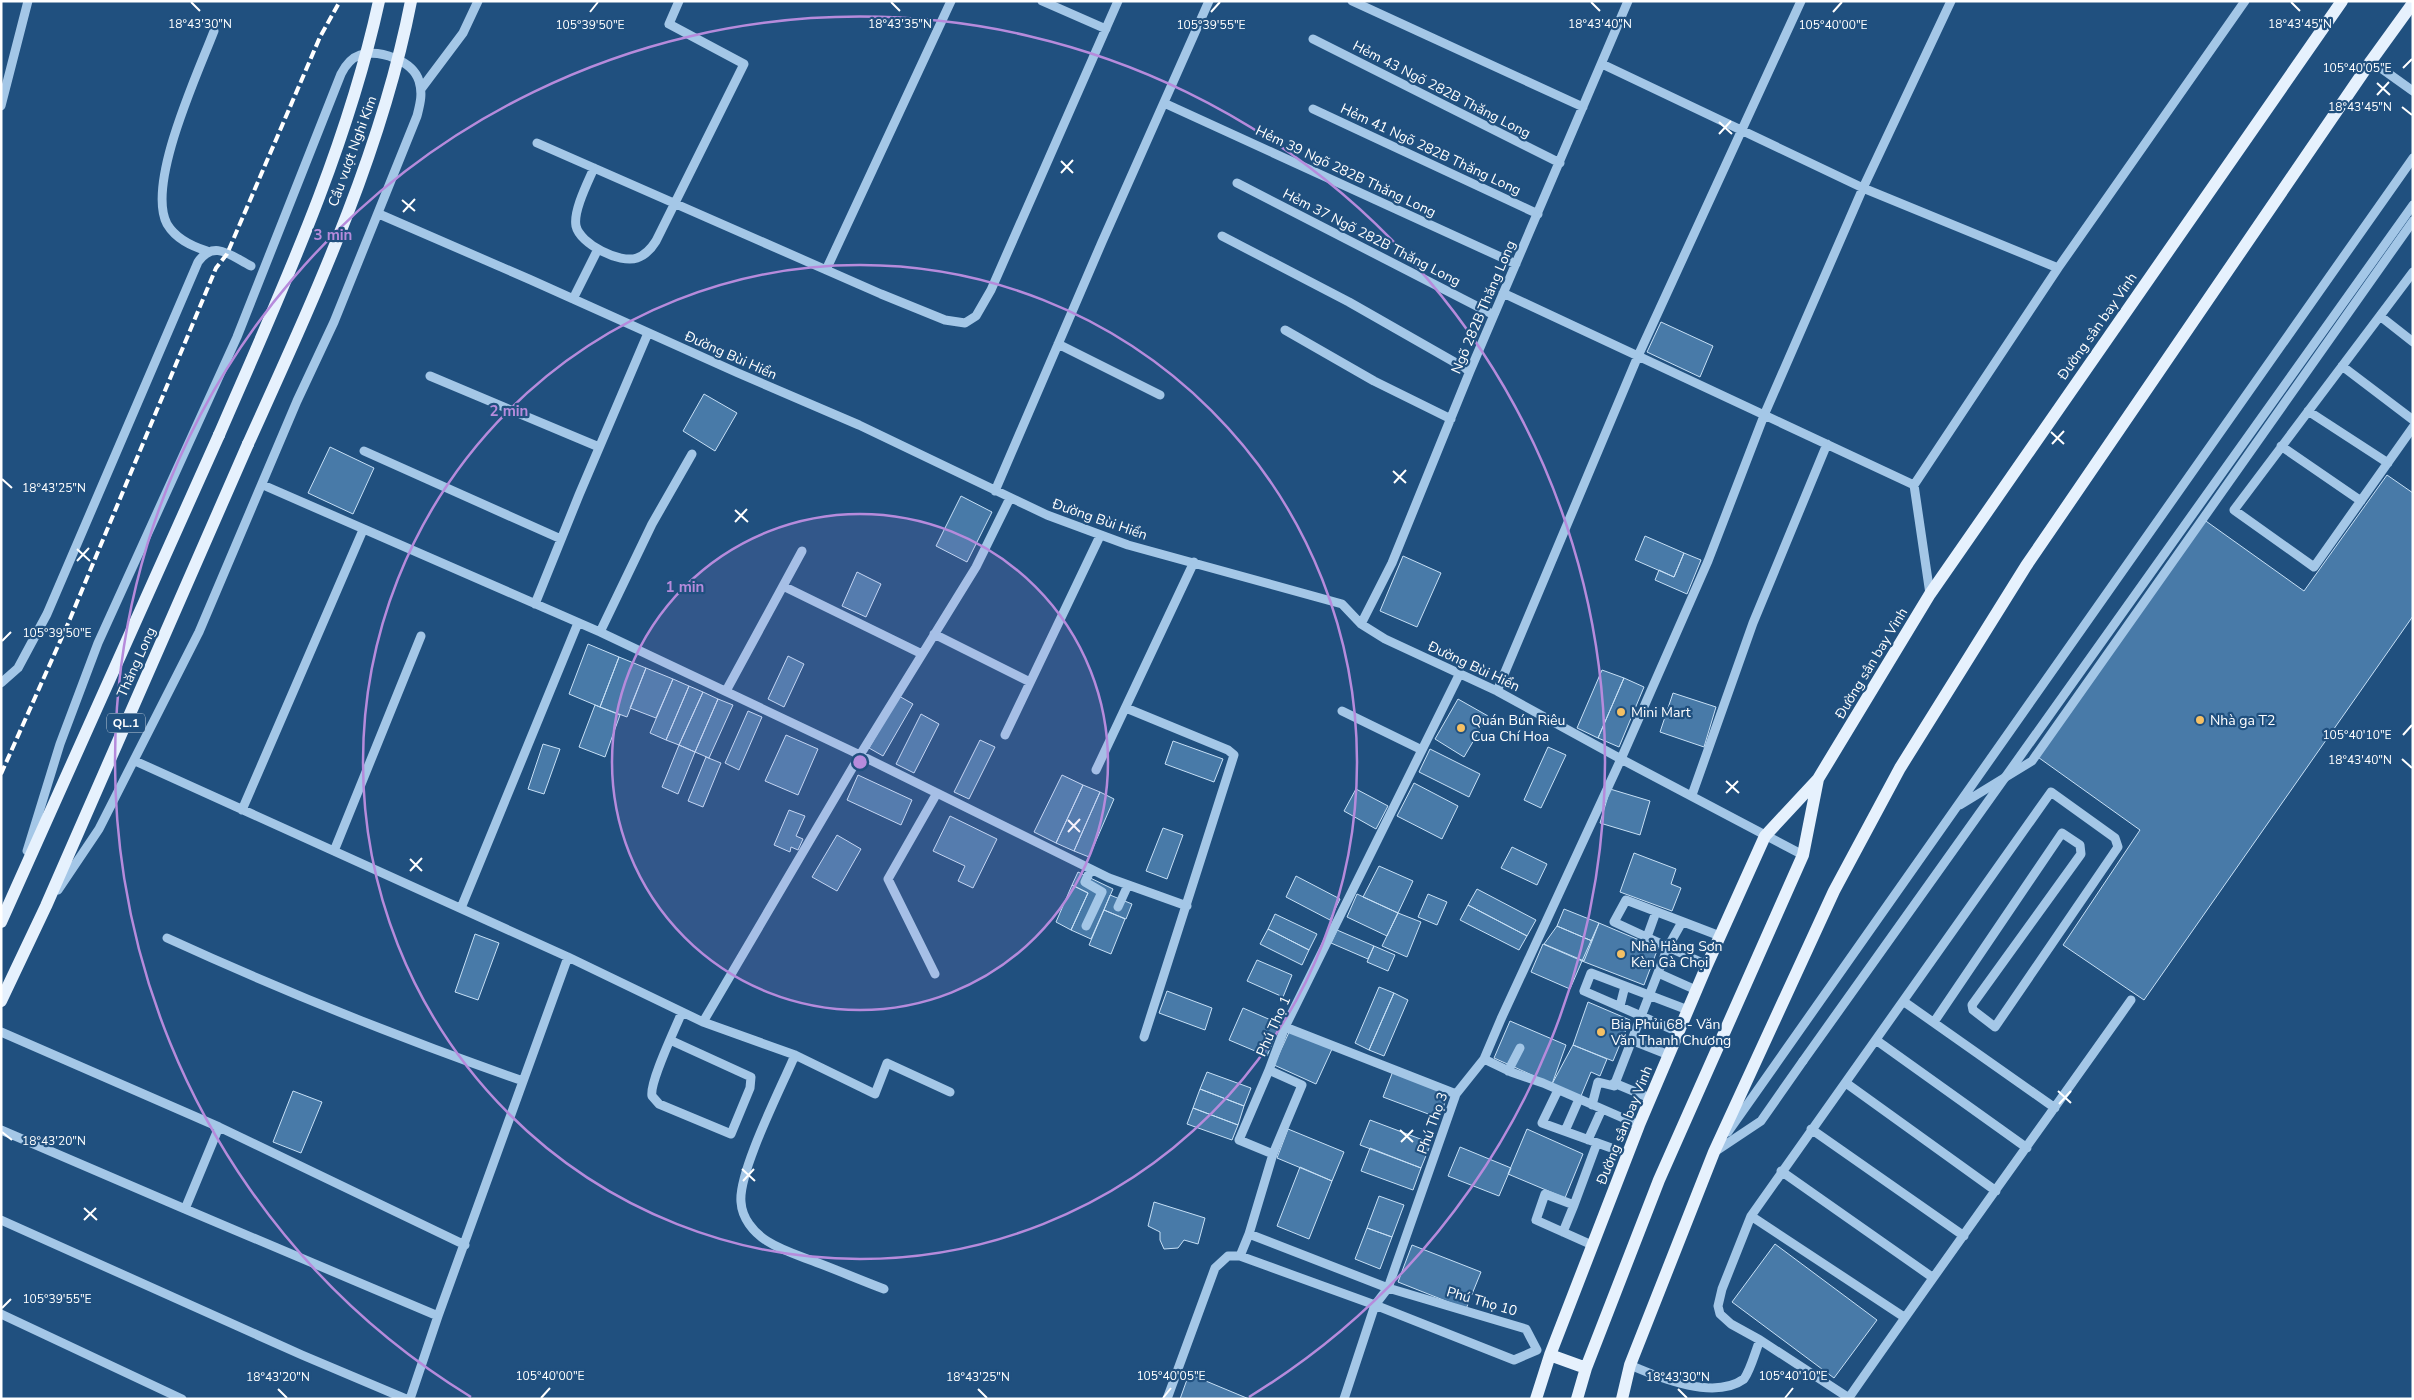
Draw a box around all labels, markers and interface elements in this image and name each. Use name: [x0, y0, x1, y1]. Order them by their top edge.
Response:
text: 18°43'30"N: [168, 16, 232, 32]
text: 18°43'35"N: [868, 16, 932, 32]
text: 18°43'40"N: [1568, 16, 1632, 32]
text: 18°43'45"N: [2268, 16, 2332, 32]
text: 105°39'50"E: [555, 17, 625, 33]
text: 105°39'55"E: [1176, 17, 1246, 33]
text: 105°40'00"E: [1798, 17, 1868, 33]
street label: Hẻm 43 Ngõ 282B Thăng Long: [1350, 36, 1534, 143]
text: 105°40'05"E: [2322, 60, 2392, 76]
street label: Cầu vượt Nghi Kim: [324, 93, 381, 209]
street label: Hẻm 41 Ngõ 282B Thăng Long: [1337, 99, 1524, 200]
text: 18°43'45"N: [2328, 99, 2392, 115]
street label: Hẻm 39 Ngõ 282B Thăng Long: [1252, 121, 1439, 222]
street label: Hẻm 37 Ngõ 282B Thăng Long: [1280, 184, 1464, 291]
text: 3 min: [314, 225, 352, 245]
street label: Ngõ 282B Thăng Long: [1447, 238, 1520, 377]
street label: Đường sân bay Vinh: [2053, 269, 2141, 384]
street label: Đường Bùi Hiển: [681, 326, 780, 384]
text: 2 min: [490, 401, 528, 421]
text: 18°43'25"N: [22, 480, 86, 496]
street label: Đường Bùi Hiển: [1049, 494, 1150, 545]
text: 1 min: [666, 577, 704, 597]
street label: Đường sân bay Vinh: [1830, 604, 1912, 723]
street label: Thăng Long: [113, 624, 160, 700]
text: 105°39'50"E: [22, 625, 92, 641]
street label: Đường Bùi Hiển: [1424, 636, 1523, 696]
place label: Mini Mart: [1631, 703, 1691, 722]
marker: Mini Mart: [1615, 706, 1627, 718]
place label: Quán Bún Riêu Cua Chí Hoa: [1471, 711, 1565, 746]
place label: Nhà ga T2: [2210, 711, 2275, 730]
road number: QL.1: [107, 714, 145, 732]
marker: Nhà ga T2: [2194, 714, 2206, 726]
marker: Quán Bún Riêu Cua Chí Hoa: [1455, 722, 1467, 734]
text: 105°40'10"E: [2322, 727, 2392, 743]
text: 18°43'40"N: [2328, 752, 2392, 768]
centre of rings: [851, 753, 869, 771]
place label: Nhà Hàng Sơn Kèn Gà Chọi: [1631, 937, 1723, 972]
marker: Nhà Hàng Sơn Kèn Gà Chọi: [1615, 948, 1627, 960]
street label: Phú Thọ 1: [1252, 993, 1295, 1060]
place label: Bia Phủi 68 - Văn Văn Thanh Chương: [1610, 1015, 1731, 1050]
marker: Bia Phủi 68 - Văn Văn Thanh Chương: [1595, 1026, 1607, 1038]
street label: Đường sân bay Vinh: [1592, 1063, 1657, 1188]
street label: Phú Thọ 3: [1413, 1090, 1452, 1157]
text: 18°43'20"N: [22, 1133, 86, 1149]
street label: Phú Thọ 10: [1444, 1282, 1519, 1321]
text: 105°39'55"E: [22, 1291, 92, 1307]
text: 105°40'00"E: [515, 1368, 585, 1384]
text: 105°40'05"E: [1136, 1368, 1206, 1384]
text: 105°40'10"E: [1758, 1368, 1828, 1384]
text: 18°43'20"N: [246, 1369, 310, 1385]
text: 18°43'25"N: [946, 1369, 1010, 1385]
text: 18°43'30"N: [1646, 1369, 1710, 1385]

